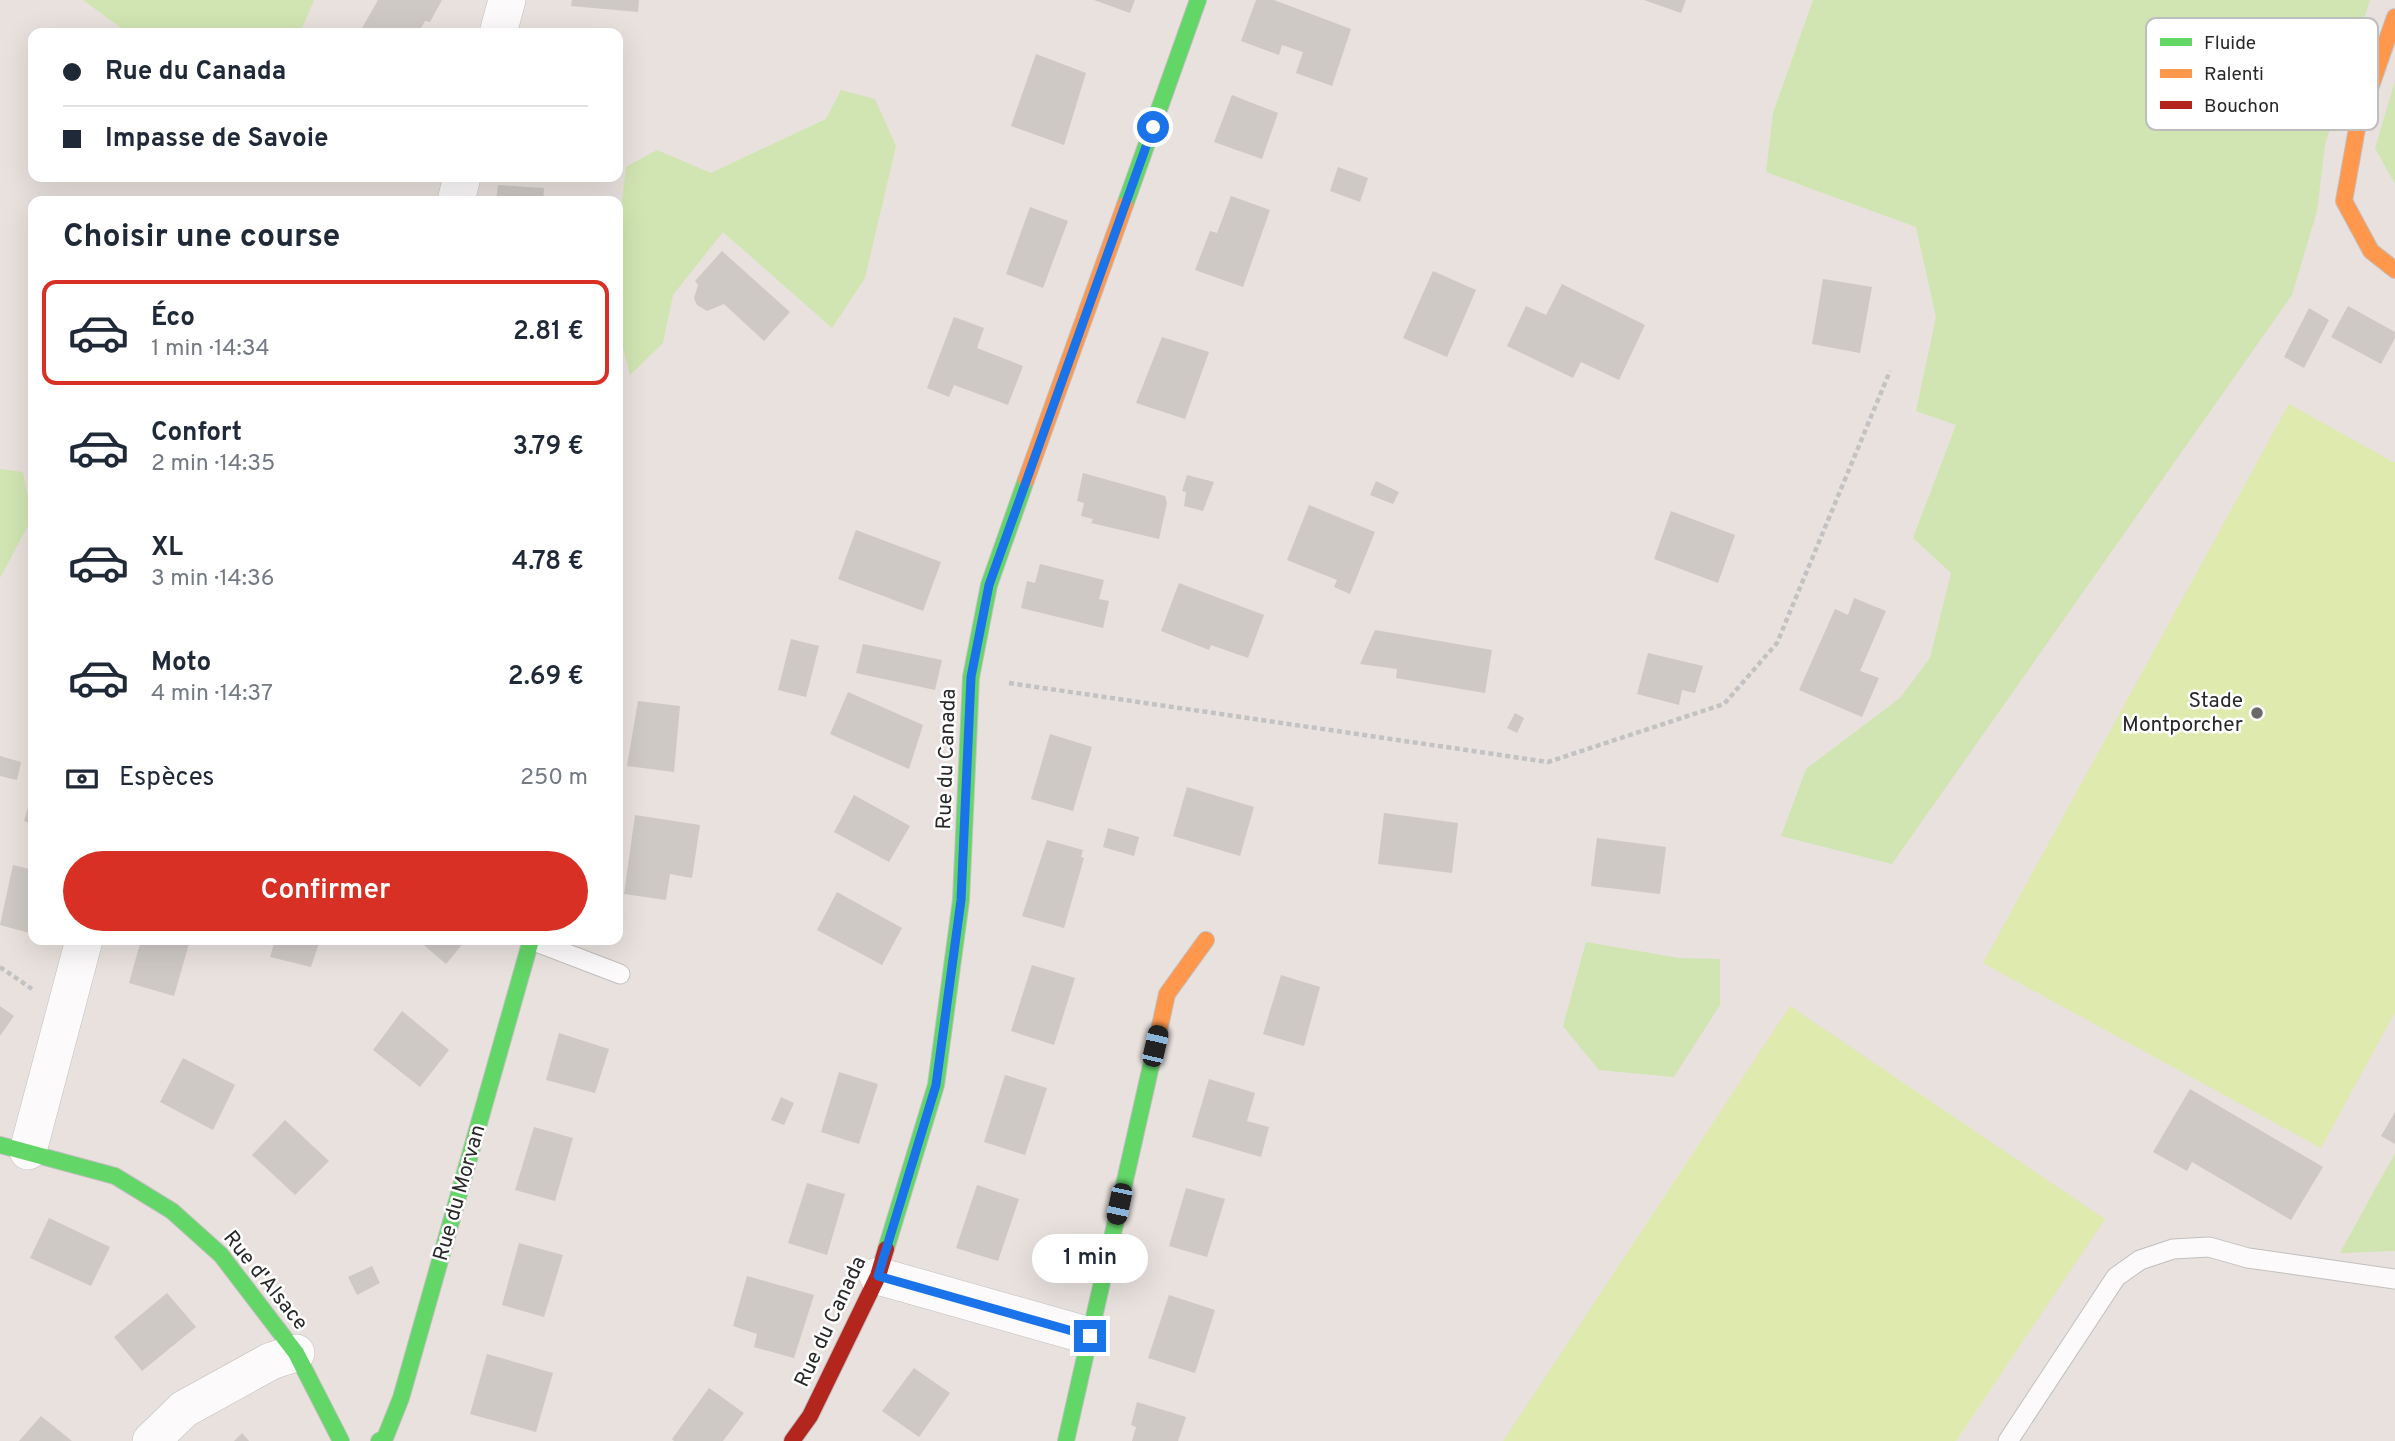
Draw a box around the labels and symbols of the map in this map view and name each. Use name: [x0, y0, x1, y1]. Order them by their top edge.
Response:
legend: [2146, 18, 2378, 130]
text: Fluide: [2204, 32, 2256, 56]
text: Ralenti: [2204, 63, 2264, 87]
text: Bouchon: [2204, 95, 2280, 119]
route start: [1137, 111, 1169, 143]
street label: Rue du Canada: [931, 688, 963, 830]
place label: Stade Montporcher: [2122, 688, 2243, 739]
marker: Stade Montporcher: [2249, 705, 2265, 721]
car: [1141, 1023, 1170, 1069]
street label: Rue du Morvan: [428, 1122, 492, 1264]
car: [1105, 1181, 1134, 1227]
street label: Rue d'Alsace: [217, 1226, 313, 1336]
callout: 1 min: [1032, 1234, 1148, 1284]
street label: Rue du Canada: [789, 1252, 873, 1392]
route end: [1074, 1320, 1106, 1352]

